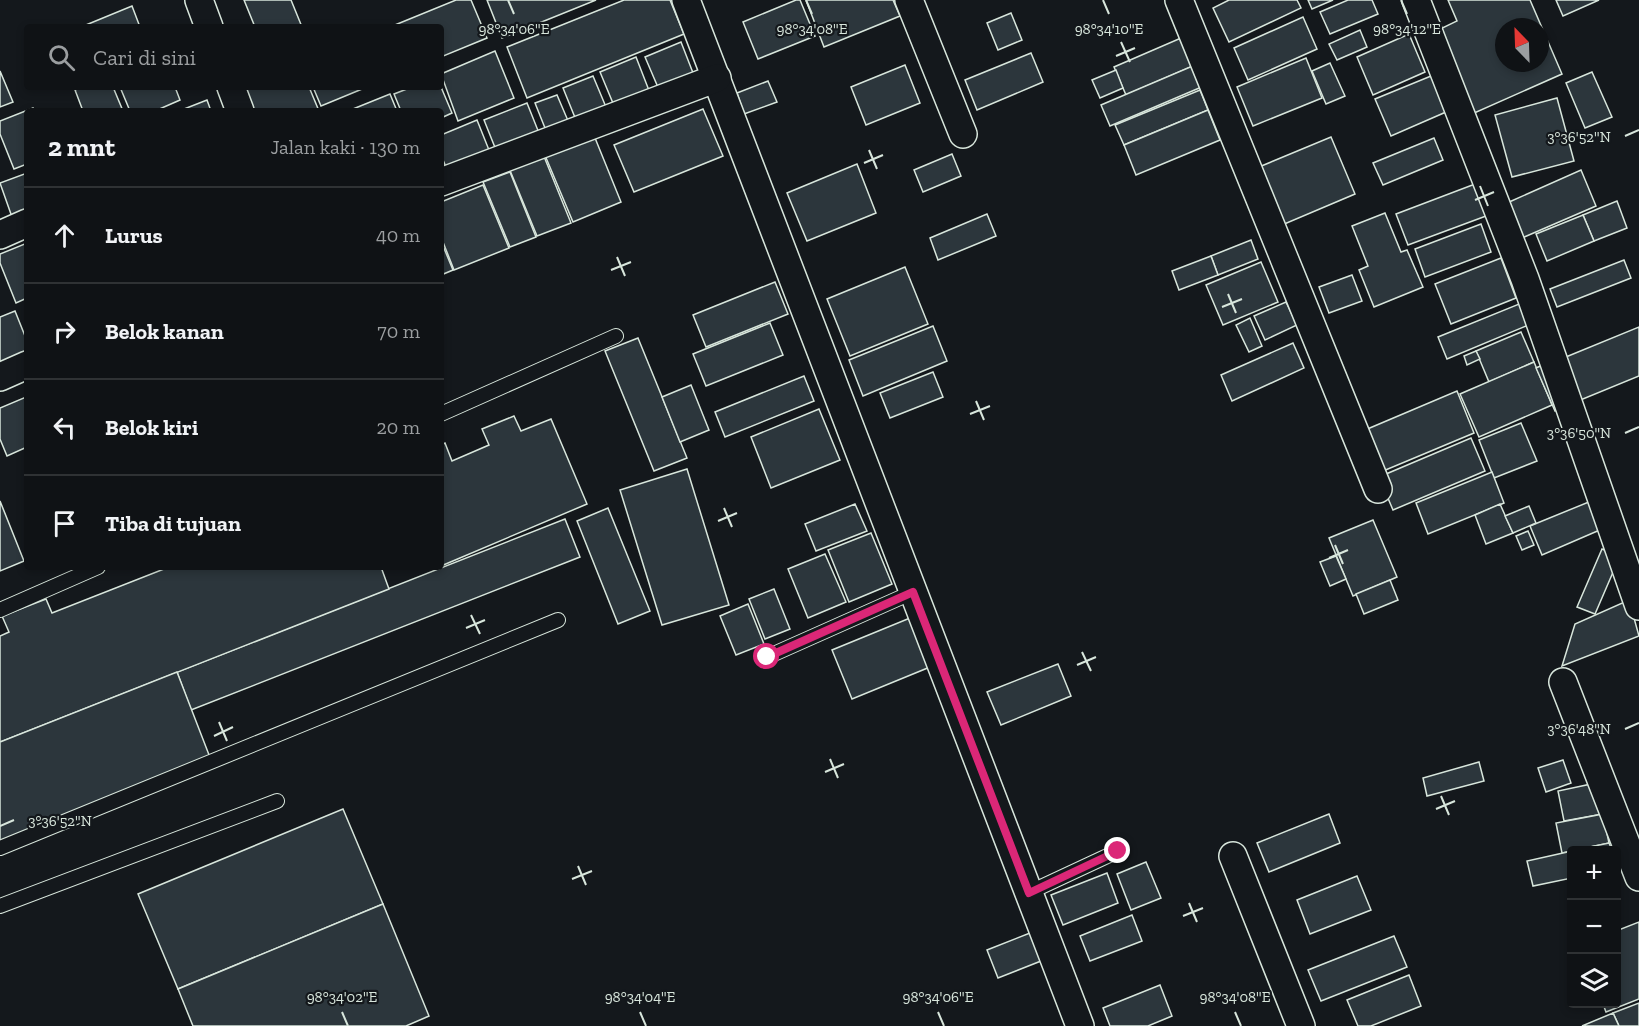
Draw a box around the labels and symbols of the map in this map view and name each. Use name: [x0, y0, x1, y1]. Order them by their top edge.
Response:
north arrow: [1495, 18, 1549, 72]
text: 98°34'06"E: [479, 20, 550, 38]
text: 98°34'08"E: [776, 20, 848, 38]
text: 98°34'10"E: [1075, 20, 1144, 38]
text: 98°34'12"E: [1373, 20, 1441, 38]
text: 3°36'52"N: [1547, 128, 1611, 146]
text: 3°36'50"N: [1547, 424, 1611, 442]
route start: [753, 643, 779, 669]
text: 3°36'48"N: [1547, 720, 1611, 738]
text: 3°36'52"N: [28, 812, 92, 830]
route end: [1104, 837, 1130, 863]
text: 98°34'02"E: [307, 988, 378, 1006]
text: 98°34'04"E: [605, 988, 676, 1006]
text: 98°34'06"E: [903, 988, 974, 1006]
text: 98°34'08"E: [1199, 988, 1271, 1006]

